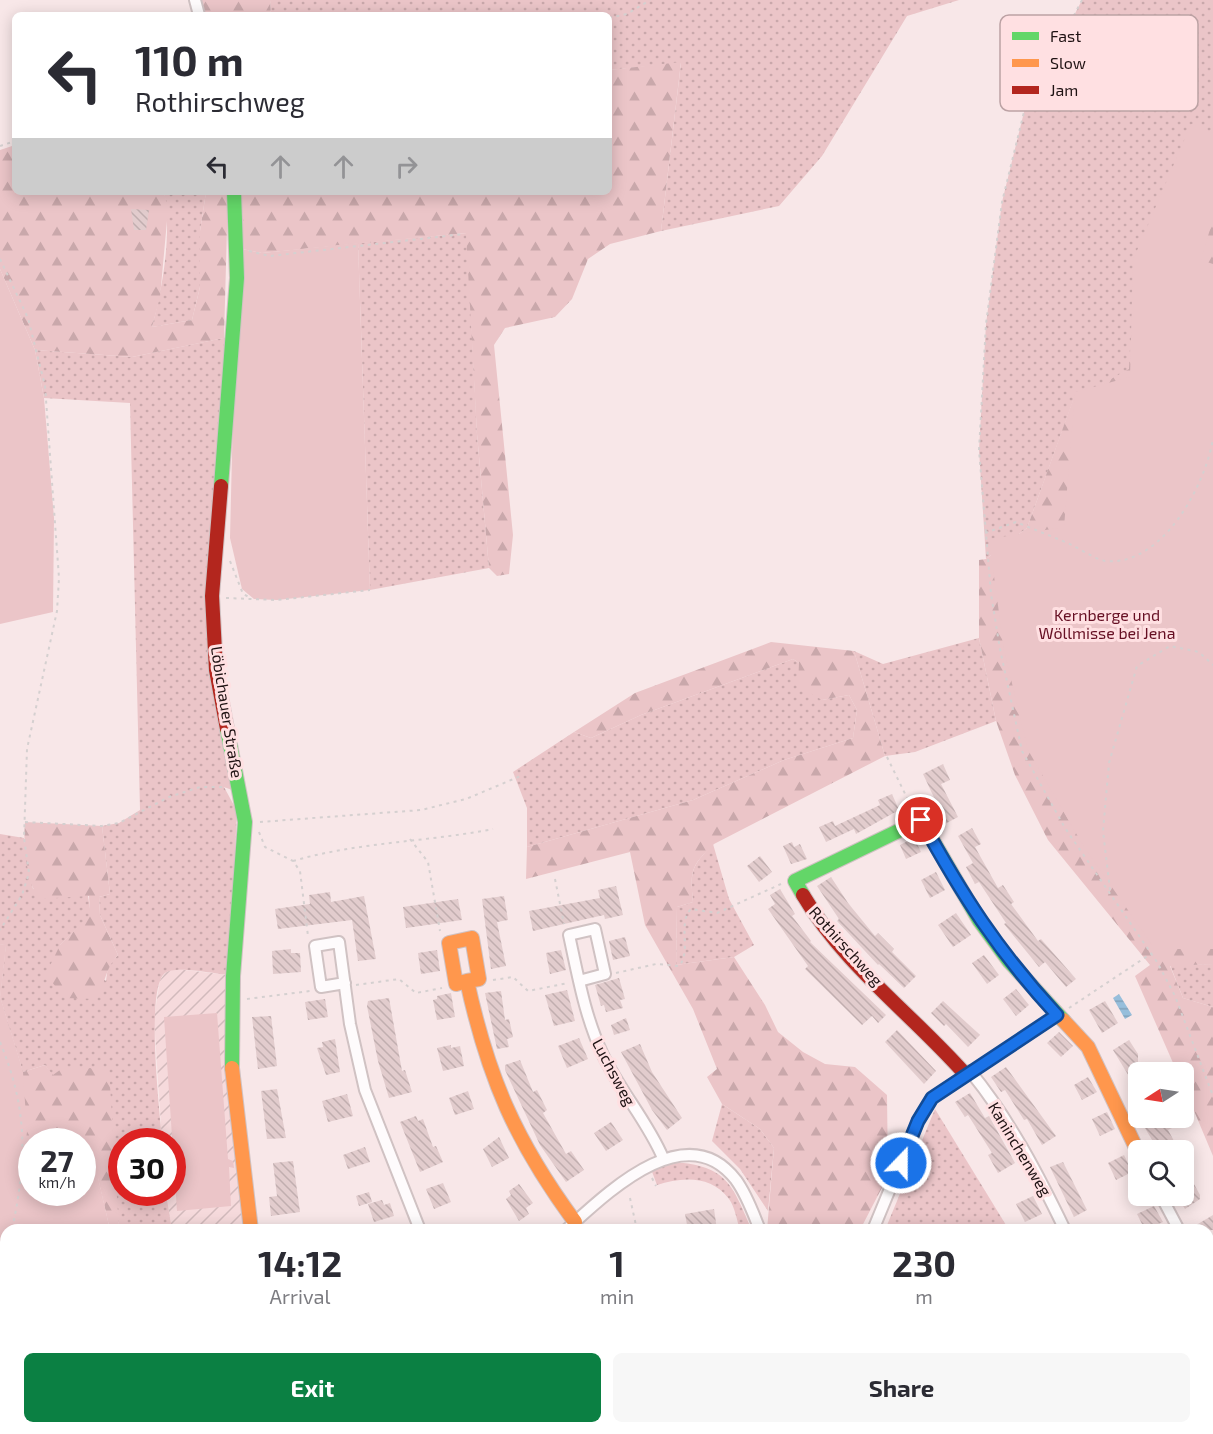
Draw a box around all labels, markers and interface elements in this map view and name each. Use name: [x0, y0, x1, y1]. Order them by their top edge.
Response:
legend: [1000, 15, 1198, 111]
text: Fast: [1050, 26, 1081, 45]
text: 110 m: [135, 34, 244, 84]
icon: left: [36, 36, 114, 114]
text: Slow: [1050, 53, 1086, 72]
text: Jam: [1050, 80, 1078, 99]
text: Rothirschweg: [135, 85, 305, 117]
icon: left: [201, 150, 234, 183]
icon: ahead: [264, 150, 297, 183]
icon: ahead: [327, 150, 360, 183]
icon: right: [390, 150, 423, 183]
park label: Kernberge und Wöllmisse bei Jena: [1039, 605, 1175, 642]
street label: Löbichauer Straße: [208, 645, 247, 779]
pin: [895, 794, 946, 845]
icon: arrive: [904, 803, 937, 836]
street label: Rothirschweg: [806, 902, 887, 989]
street label: Luchsweg: [589, 1035, 640, 1109]
north arrow: [1128, 1062, 1194, 1128]
map controls: [1128, 1062, 1194, 1206]
street label: Kaninchenweg: [985, 1098, 1056, 1199]
speed limit sign: 30: [108, 1128, 186, 1206]
position arrow: [869, 1131, 933, 1195]
button: search: [1128, 1140, 1194, 1206]
text: 27: [40, 1142, 74, 1178]
text: km/h: [38, 1173, 76, 1191]
text: 14:12: [258, 1241, 342, 1284]
text: 1: [609, 1241, 625, 1284]
text: 230: [892, 1241, 956, 1284]
text: Arrival: [270, 1284, 330, 1308]
text: min: [600, 1284, 634, 1308]
text: m: [915, 1284, 933, 1308]
button: Exit: [24, 1353, 601, 1422]
button: Share: [613, 1353, 1190, 1422]

